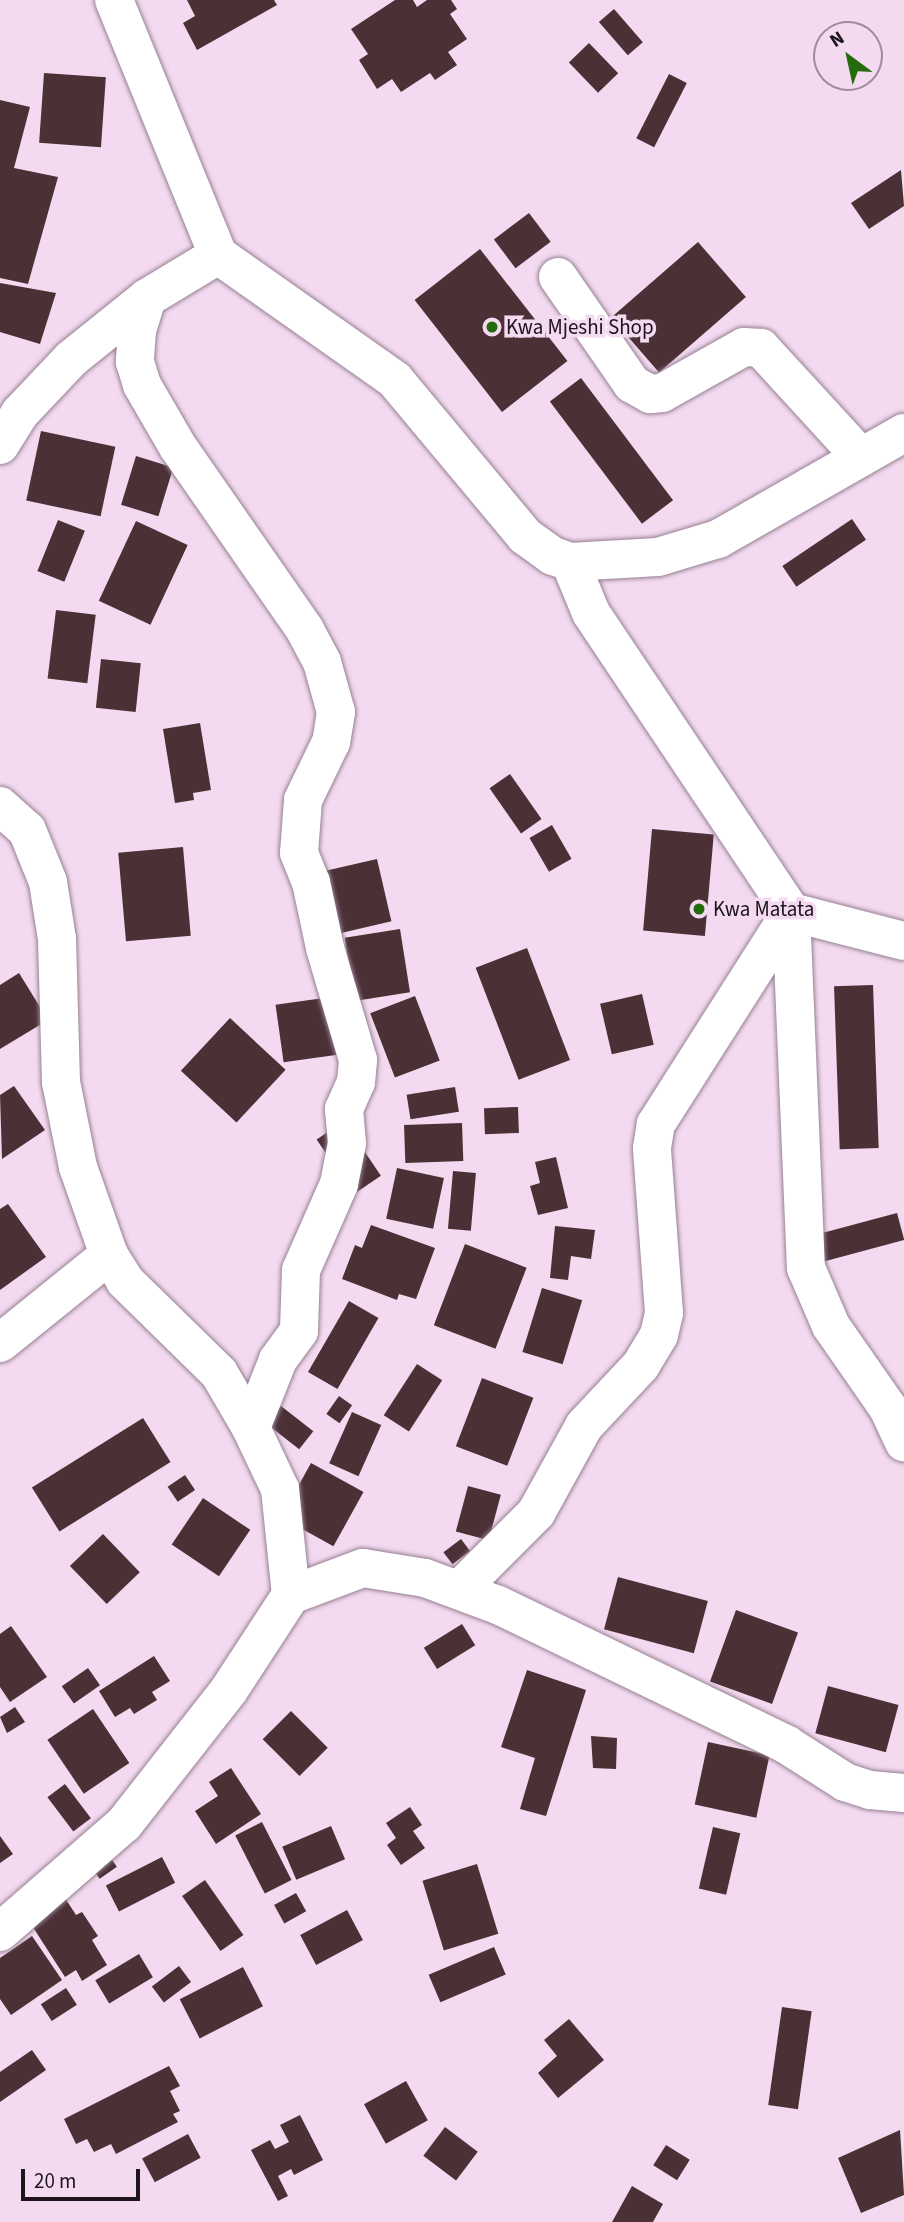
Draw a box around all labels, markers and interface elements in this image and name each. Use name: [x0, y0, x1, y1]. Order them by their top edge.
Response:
north arrow: [813, 21, 883, 91]
text: N: [825, 25, 850, 54]
place label: Kwa Mjeshi Shop: [506, 314, 654, 340]
marker: Kwa Mjeshi Shop: [484, 319, 500, 335]
place label: Kwa Matata: [713, 896, 814, 922]
marker: Kwa Matata: [691, 901, 707, 917]
scale bar: [24, 2156, 144, 2200]
text: 20 m: [34, 2166, 76, 2196]

